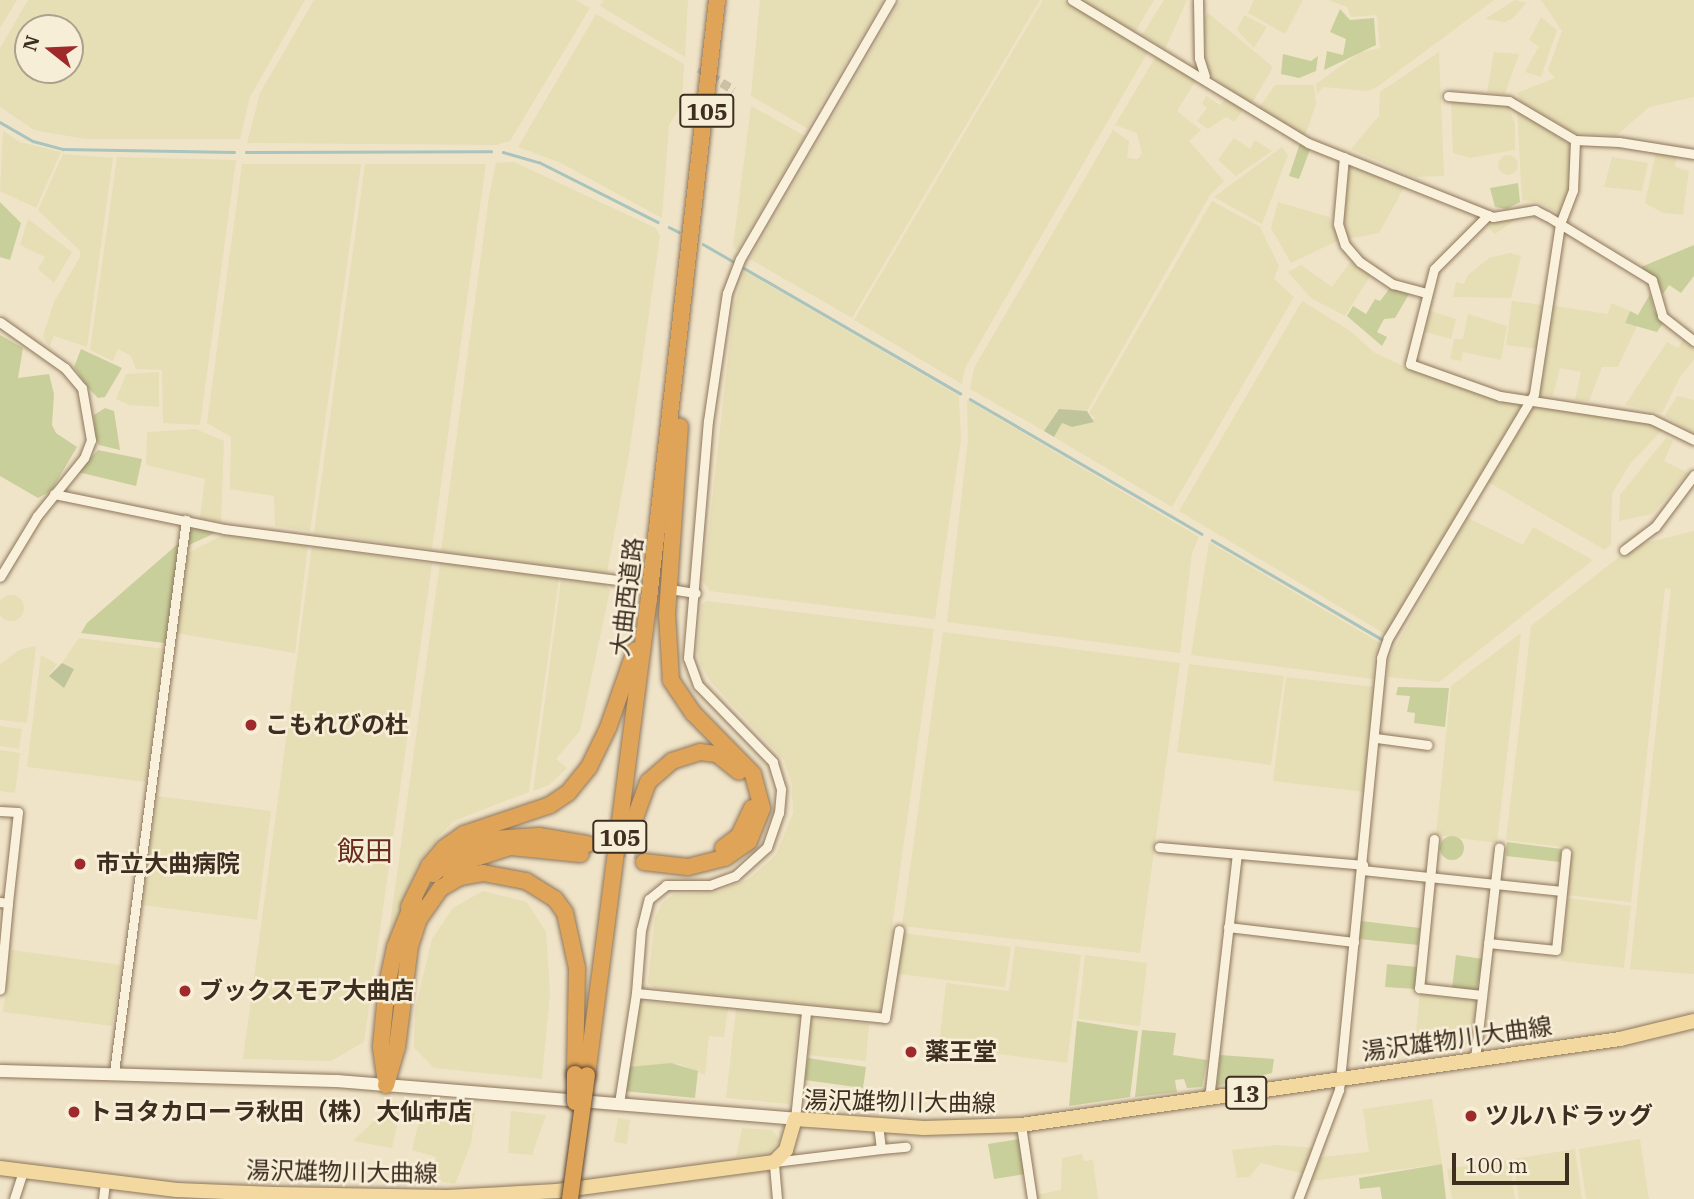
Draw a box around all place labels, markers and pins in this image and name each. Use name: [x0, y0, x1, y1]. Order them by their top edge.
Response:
place label: こもれびの杜: [265, 711, 409, 739]
marker: こもれびの杜: [243, 717, 259, 733]
place label: 市立大曲病院: [96, 850, 240, 878]
marker: 市立大曲病院: [70, 854, 90, 874]
place label: ブックスモア大曲店: [199, 977, 415, 1005]
marker: ブックスモア大曲店: [177, 983, 193, 999]
place label: 薬王堂: [925, 1038, 997, 1066]
marker: 薬王堂: [903, 1044, 919, 1060]
place label: トヨタカローラ秋田（株）大仙市店: [88, 1098, 472, 1126]
place label: ツルハドラッグ: [1485, 1102, 1653, 1130]
marker: トヨタカローラ秋田（株）大仙市店: [66, 1104, 82, 1120]
marker: ツルハドラッグ: [1463, 1108, 1479, 1124]

